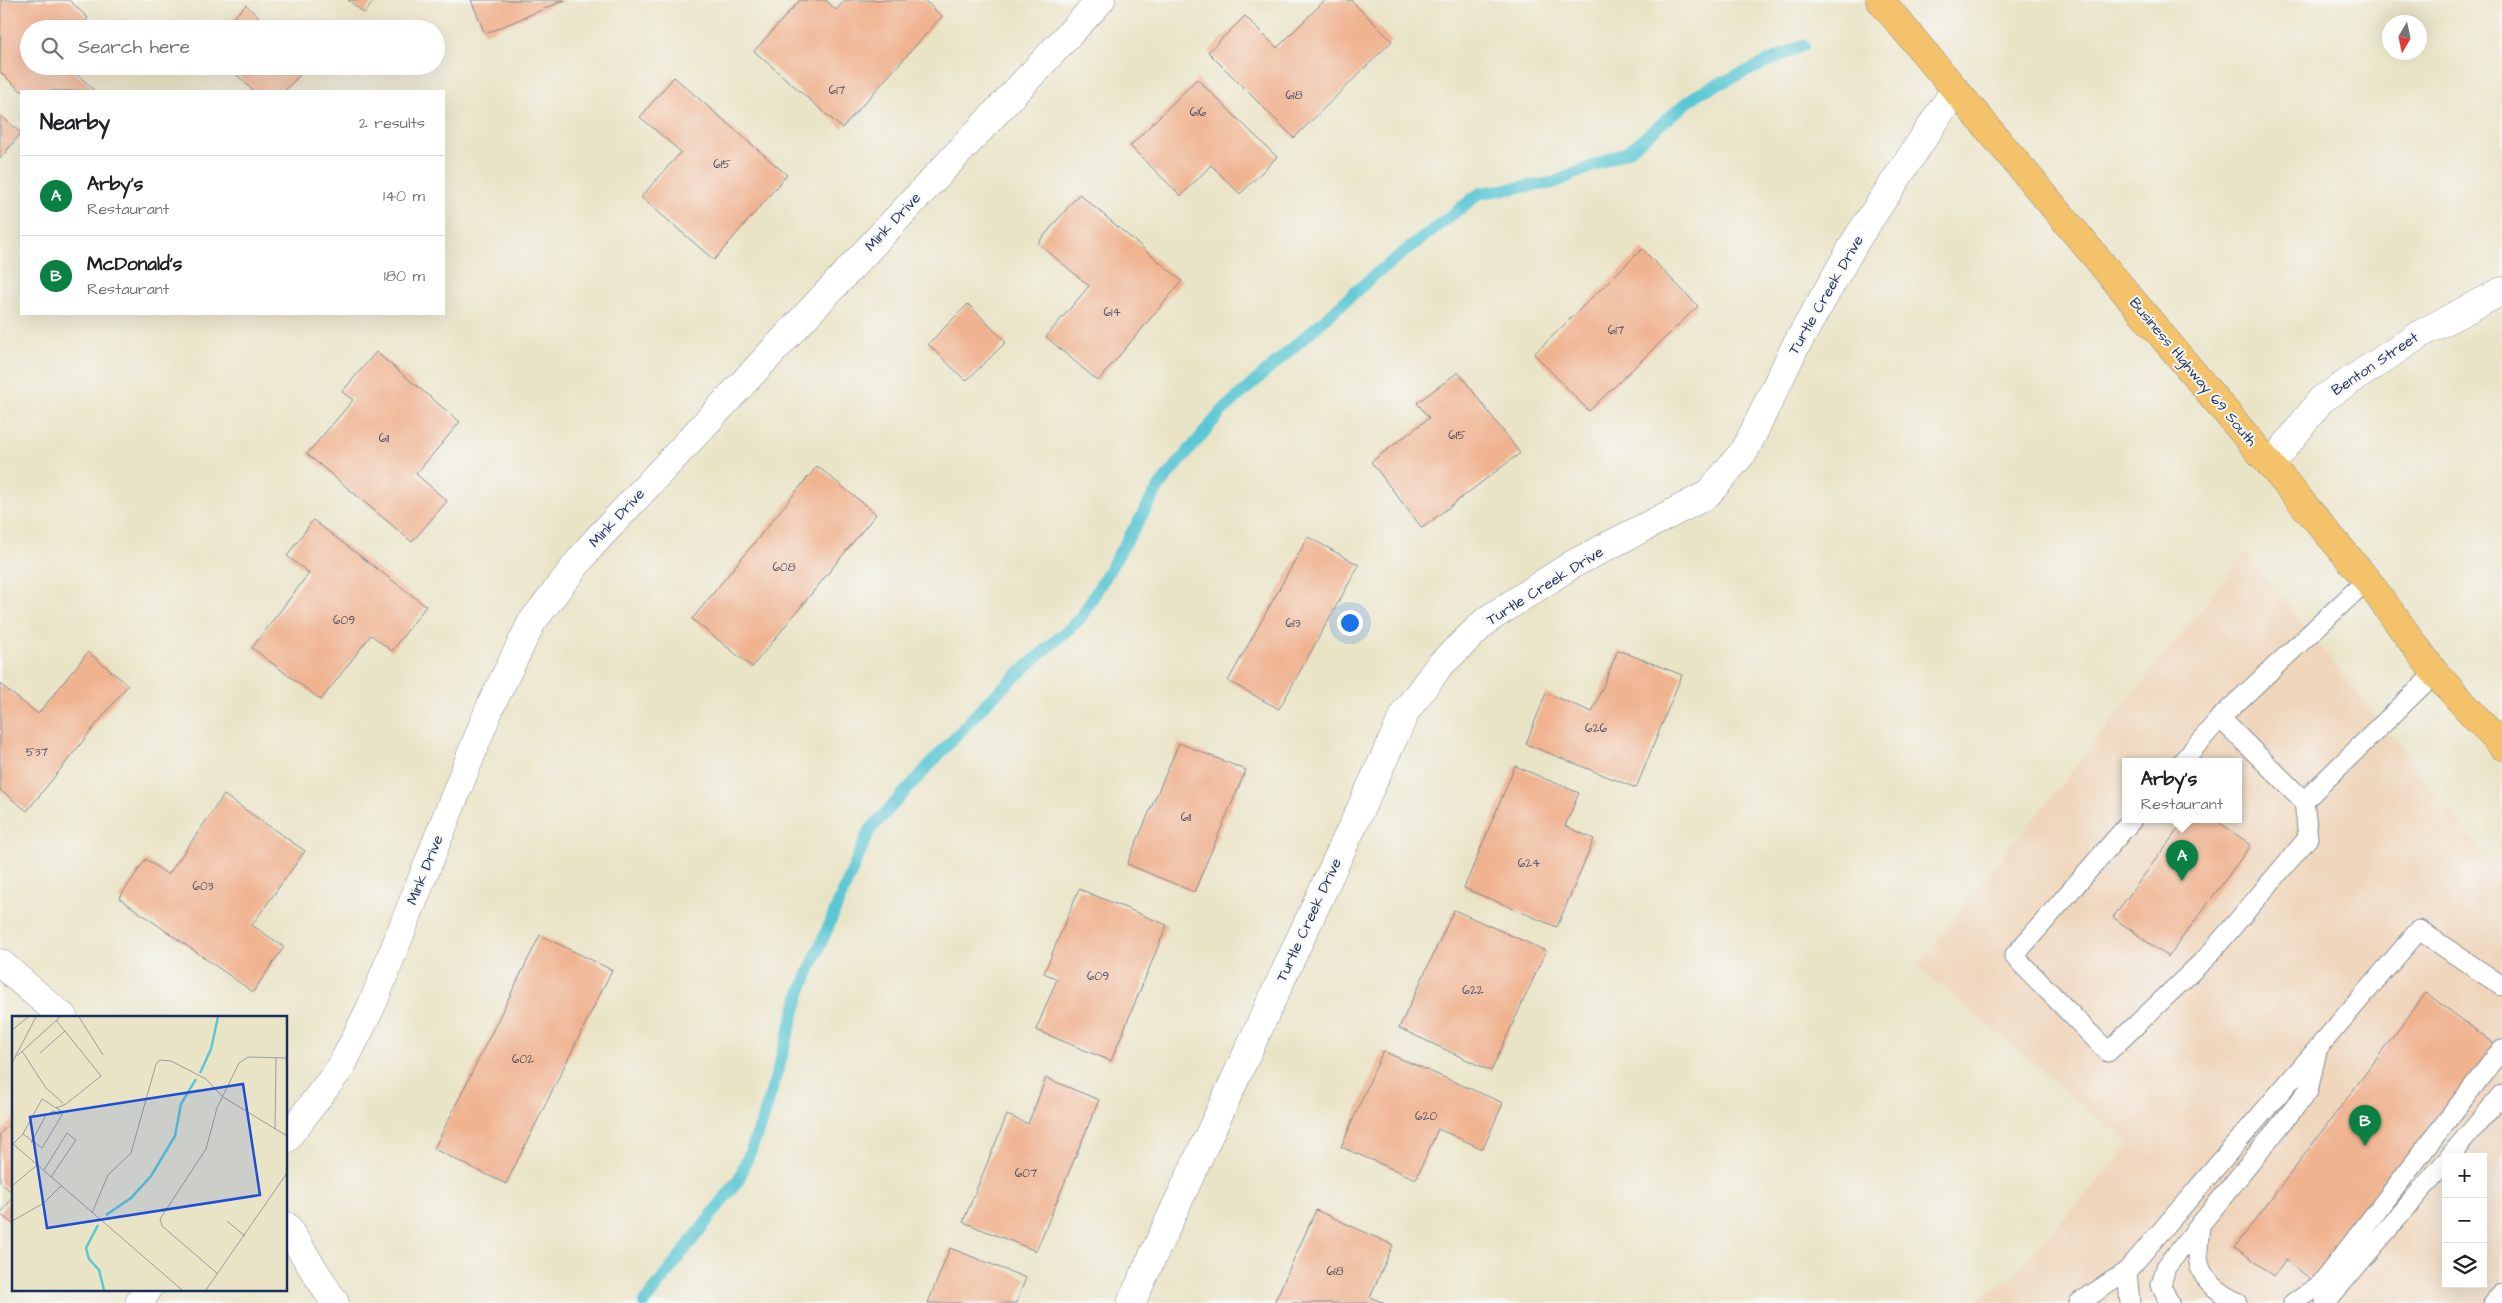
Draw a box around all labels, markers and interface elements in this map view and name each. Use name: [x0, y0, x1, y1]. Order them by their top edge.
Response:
north arrow: [2382, 15, 2427, 60]
search box: [20, 20, 445, 75]
icon: search: [38, 34, 66, 62]
text: Search here: [78, 34, 190, 61]
house number: 617: [829, 82, 846, 99]
house number: 618: [1286, 87, 1303, 104]
house number: 616: [1190, 104, 1207, 121]
text: Nearby: [40, 108, 110, 137]
text: 2 results: [359, 112, 425, 134]
house number: 615: [713, 156, 731, 173]
text: Arby's: [87, 171, 143, 198]
text: A: [51, 185, 61, 207]
text: 140 m: [383, 185, 425, 207]
street label: Mink Drive: [860, 188, 926, 256]
text: Restaurant: [87, 198, 169, 220]
street label: Turtle Creek Drive: [1783, 232, 1869, 358]
text: McDonald's: [87, 251, 182, 278]
text: B: [50, 265, 62, 287]
text: 180 m: [384, 265, 425, 287]
text: Restaurant: [87, 278, 169, 300]
street label: Business Highway 69 South: [2124, 293, 2262, 452]
house number: 614: [1103, 304, 1121, 321]
house number: 617: [1608, 322, 1625, 339]
street label: Benton Street: [2327, 327, 2423, 401]
house number: 615: [1448, 427, 1466, 444]
house number: 611: [379, 430, 390, 447]
street label: Mink Drive: [584, 484, 650, 552]
street label: Turtle Creek Drive: [1482, 542, 1608, 630]
house number: 608: [773, 559, 796, 576]
your location: [1337, 610, 1363, 636]
house number: 609: [333, 612, 355, 629]
house number: 613: [1285, 615, 1301, 632]
house number: 626: [1585, 720, 1607, 737]
house number: 537: [26, 744, 49, 761]
popup: [2122, 758, 2242, 823]
text: Arby's: [2141, 766, 2197, 793]
text: Restaurant: [2141, 793, 2223, 815]
house number: 611: [1181, 809, 1192, 826]
street label: Mink Drive: [401, 832, 449, 908]
pin: A: [2166, 840, 2198, 881]
street label: Turtle Creek Drive: [1271, 855, 1347, 985]
house number: 624: [1518, 855, 1540, 872]
house number: 603: [192, 878, 214, 895]
house number: 609: [1087, 968, 1109, 985]
house number: 622: [1462, 982, 1484, 999]
inset map: [12, 1016, 288, 1290]
house number: 602: [512, 1051, 534, 1068]
pin: B: [2349, 1105, 2381, 1146]
house number: 620: [1415, 1108, 1437, 1125]
map controls: [2442, 1153, 2487, 1288]
button: +: [2442, 1153, 2487, 1198]
house number: 607: [1015, 1165, 1038, 1182]
button: −: [2442, 1198, 2487, 1243]
button: layers: [2442, 1243, 2487, 1288]
house number: 618: [1327, 1263, 1344, 1280]

